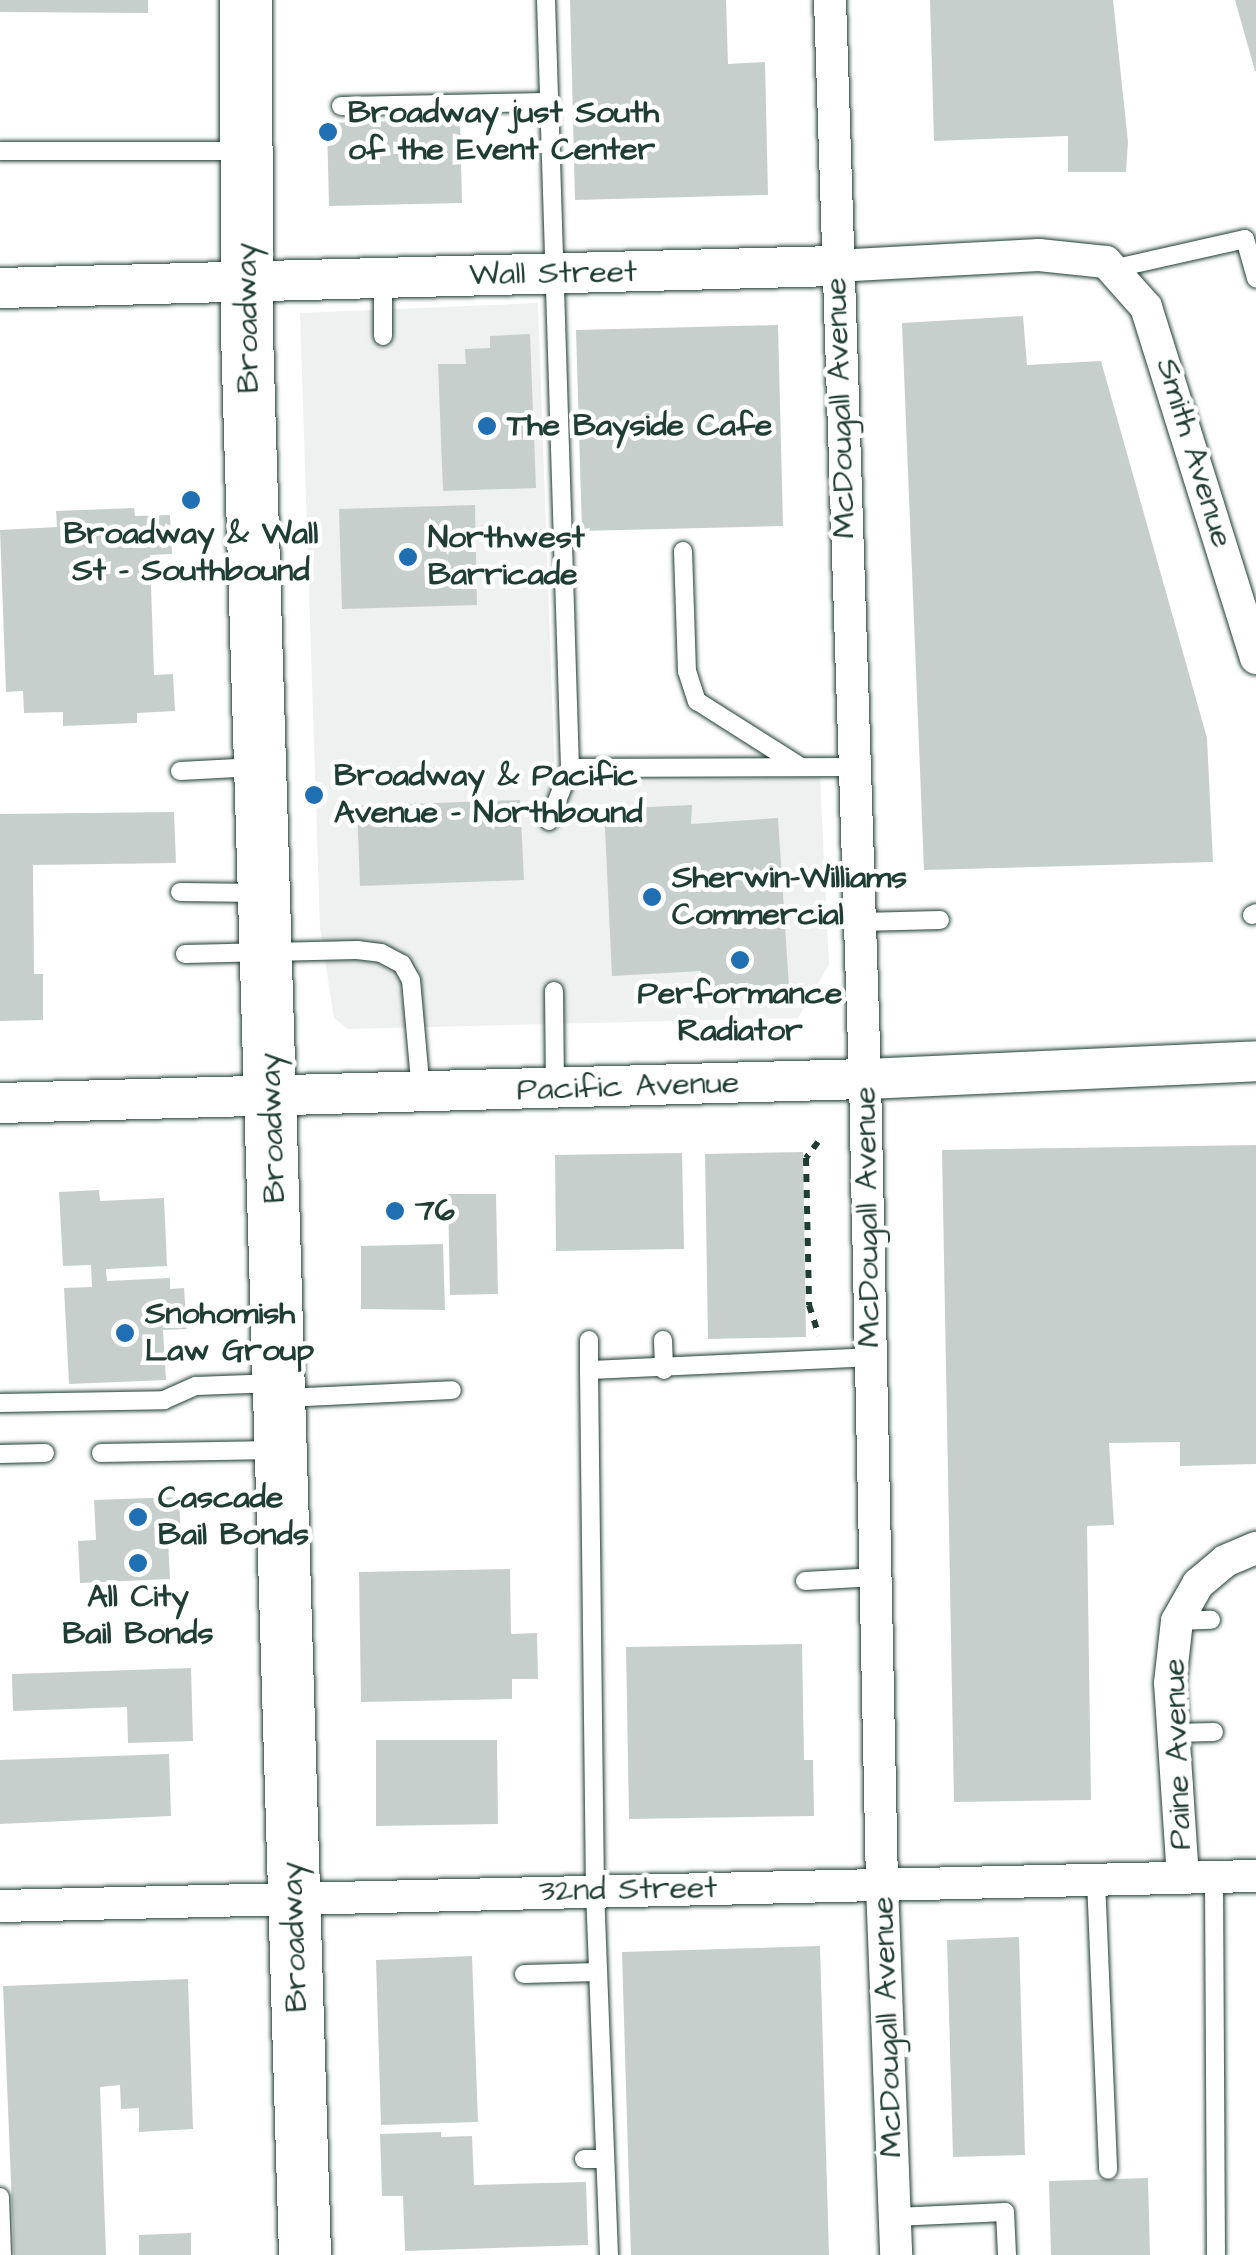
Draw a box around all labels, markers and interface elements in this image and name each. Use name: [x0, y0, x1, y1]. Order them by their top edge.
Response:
place label: Broadway just South of the Event Center: [348, 95, 659, 170]
marker: Broadway just South of the Event Center: [317, 121, 339, 143]
street label: Broadway: [227, 242, 269, 394]
street label: Wall Street: [469, 253, 637, 295]
street label: McDougall Avenue: [817, 277, 865, 539]
street label: Smith Avenue: [1147, 354, 1241, 552]
place label: The Bayside Cafe: [507, 407, 772, 445]
marker: The Bayside Cafe: [476, 415, 498, 437]
marker: Broadway & Wall St - Southbound: [180, 489, 202, 511]
place label: Broadway & Wall St - Southbound: [64, 516, 318, 591]
place label: Northwest Barricade: [428, 520, 585, 595]
marker: Northwest Barricade: [397, 546, 419, 568]
place label: Broadway & Pacific Avenue - Northbound: [334, 758, 643, 833]
marker: Broadway & Pacific Avenue - Northbound: [303, 784, 325, 806]
place label: Sherwin-Williams Commercial: [672, 860, 907, 935]
marker: Sherwin-Williams Commercial: [641, 886, 663, 908]
marker: Performance Radiator: [729, 949, 751, 971]
place label: Performance Radiator: [638, 976, 842, 1051]
street label: Broadway: [251, 1052, 295, 1204]
street label: Pacific Avenue: [516, 1064, 740, 1110]
street label: McDougall Avenue: [847, 1086, 889, 1348]
place label: 76: [415, 1192, 455, 1230]
marker: 76: [384, 1200, 406, 1222]
place label: Snohomish Law Group: [145, 1296, 314, 1371]
marker: Snohomish Law Group: [114, 1322, 136, 1344]
place label: Cascade Bail Bonds: [158, 1480, 309, 1555]
marker: Cascade Bail Bonds: [127, 1506, 149, 1528]
marker: All City Bail Bonds: [127, 1552, 149, 1574]
place label: All City Bail Bonds: [63, 1579, 213, 1654]
street label: Paine Avenue: [1155, 1658, 1201, 1850]
street label: Broadway: [273, 1861, 317, 2013]
street label: 32nd Street: [538, 1869, 718, 1911]
street label: McDougall Avenue: [864, 1896, 912, 2158]

